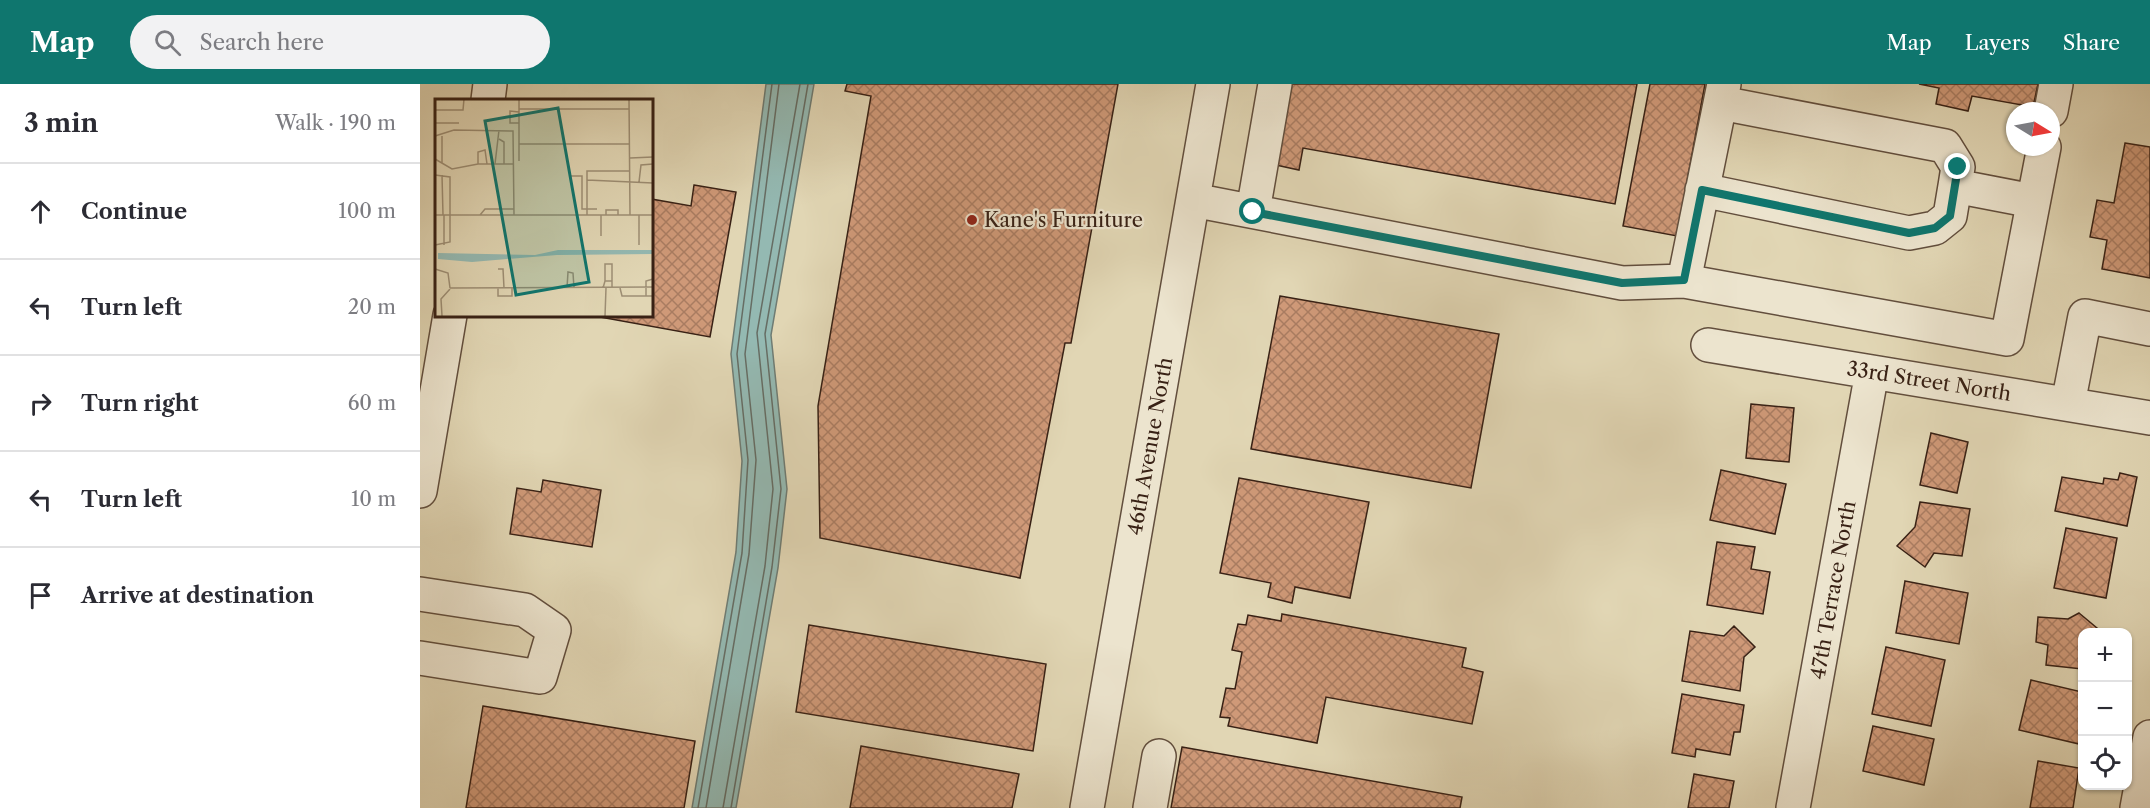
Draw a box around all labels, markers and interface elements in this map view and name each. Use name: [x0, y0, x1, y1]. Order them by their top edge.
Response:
search box: [130, 15, 550, 69]
text: Map: [30, 25, 94, 59]
icon: search: [151, 26, 184, 59]
text: Search here: [199, 29, 324, 56]
text: Map: [1887, 30, 1932, 55]
text: Layers: [1965, 30, 2030, 55]
text: Share: [2063, 30, 2120, 55]
inset map: [435, 99, 652, 316]
north arrow: [2006, 102, 2060, 156]
text: 3 min: [24, 107, 98, 139]
text: Walk · 190 m: [275, 111, 396, 135]
route end: [1944, 153, 1970, 179]
icon: ahead: [24, 195, 57, 228]
text: Continue: [81, 198, 187, 225]
route start: [1239, 198, 1265, 224]
text: 100 m: [338, 199, 396, 223]
place label: Kane's Furniture: [984, 208, 1143, 232]
marker: Kane's Furniture: [965, 213, 979, 227]
icon: left: [24, 291, 57, 324]
text: Turn left: [81, 294, 182, 321]
text: 20 m: [348, 295, 396, 319]
street label: 46th Avenue North: [1123, 355, 1178, 537]
street label: 33rd Street North: [1845, 356, 2013, 406]
icon: right: [24, 387, 57, 420]
text: Turn right: [81, 390, 199, 417]
text: 60 m: [348, 391, 396, 415]
icon: left: [24, 483, 57, 516]
text: Turn left: [81, 486, 182, 513]
text: 10 m: [351, 487, 396, 511]
street label: 47th Terrace North: [1805, 498, 1861, 681]
icon: arrive: [24, 579, 57, 612]
text: Arrive at destination: [81, 582, 314, 609]
map controls: [2078, 628, 2132, 790]
button: +: [2078, 628, 2132, 682]
button: −: [2078, 682, 2132, 736]
button: locate: [2078, 736, 2132, 790]

